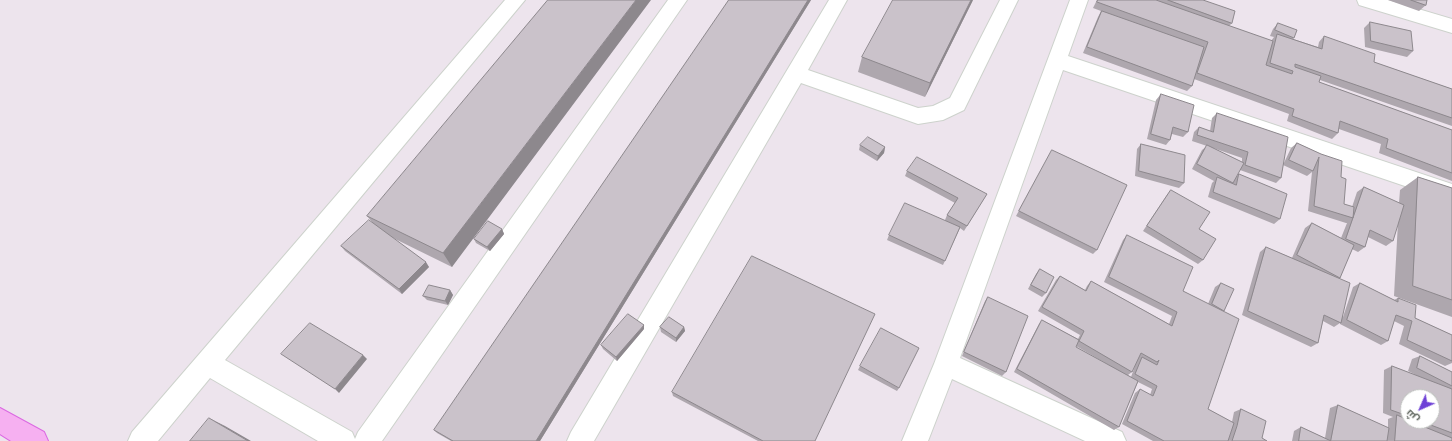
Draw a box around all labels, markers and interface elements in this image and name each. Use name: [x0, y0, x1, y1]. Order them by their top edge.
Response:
north arrow: [1400, 389, 1440, 429]
text: ش: [1402, 407, 1422, 427]

